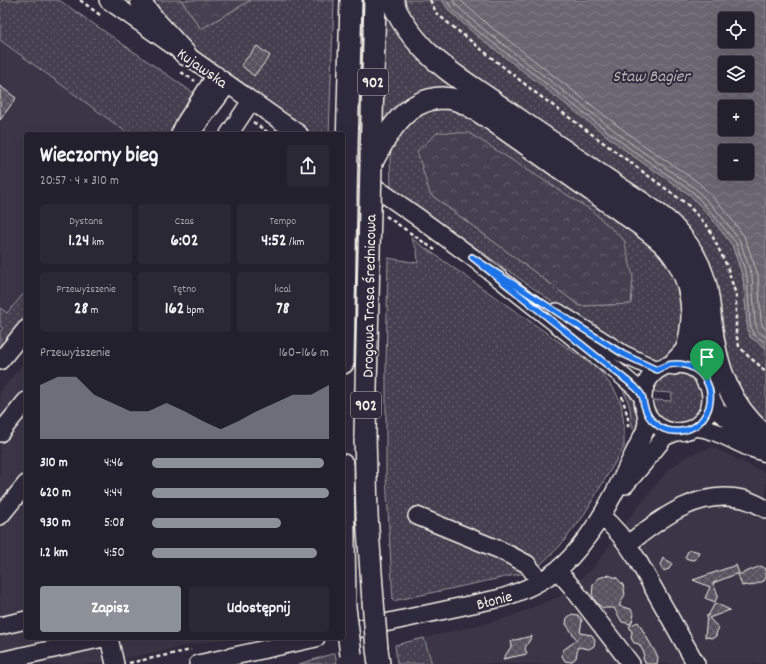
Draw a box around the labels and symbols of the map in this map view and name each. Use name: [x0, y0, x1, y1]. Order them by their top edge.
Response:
street label: Kujawska: [172, 43, 232, 95]
water label: Staw Bagier: [613, 66, 691, 90]
road number: 902: [358, 69, 388, 95]
street label: Drogowa Trasa Średnicowa: [358, 214, 383, 378]
pin: [690, 340, 724, 381]
road number: 902: [351, 392, 381, 418]
street label: Błonie: [474, 586, 515, 617]

